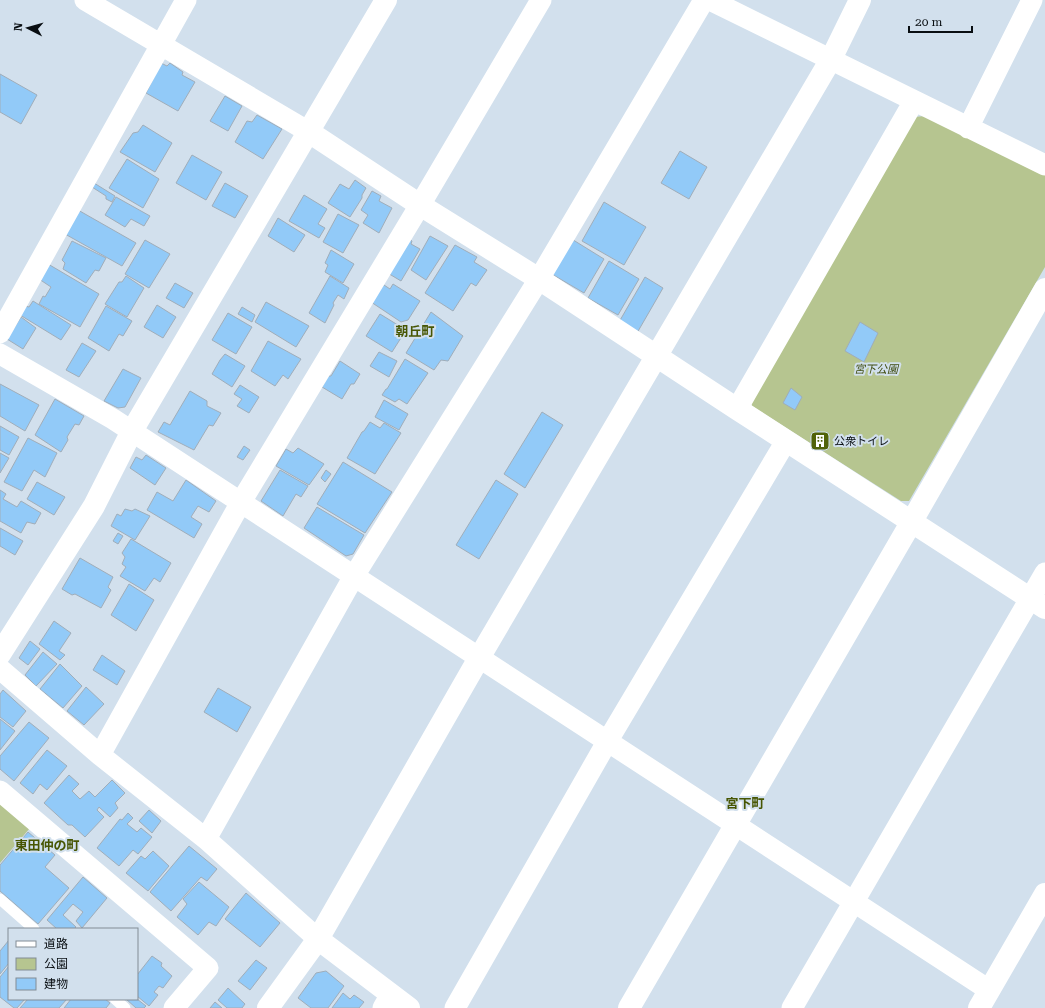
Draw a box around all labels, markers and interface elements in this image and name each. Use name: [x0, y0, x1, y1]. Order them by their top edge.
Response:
north arrow: [8, 8, 48, 48]
scale bar: [909, 8, 972, 34]
text: 20 m: [915, 15, 942, 29]
text: N: [12, 22, 26, 32]
district label: 朝丘町: [395, 324, 435, 339]
park label: 宮下公園: [854, 363, 900, 376]
building icon: 公衆トイレ: [809, 430, 831, 452]
place label: 公衆トイレ: [834, 435, 889, 448]
district label: 宮下町: [725, 796, 765, 811]
district label: 東田仲の町: [14, 838, 80, 853]
legend: [8, 928, 138, 1000]
text: 道路: [44, 937, 68, 951]
text: 公園: [44, 957, 68, 971]
text: 建物: [44, 977, 68, 991]

